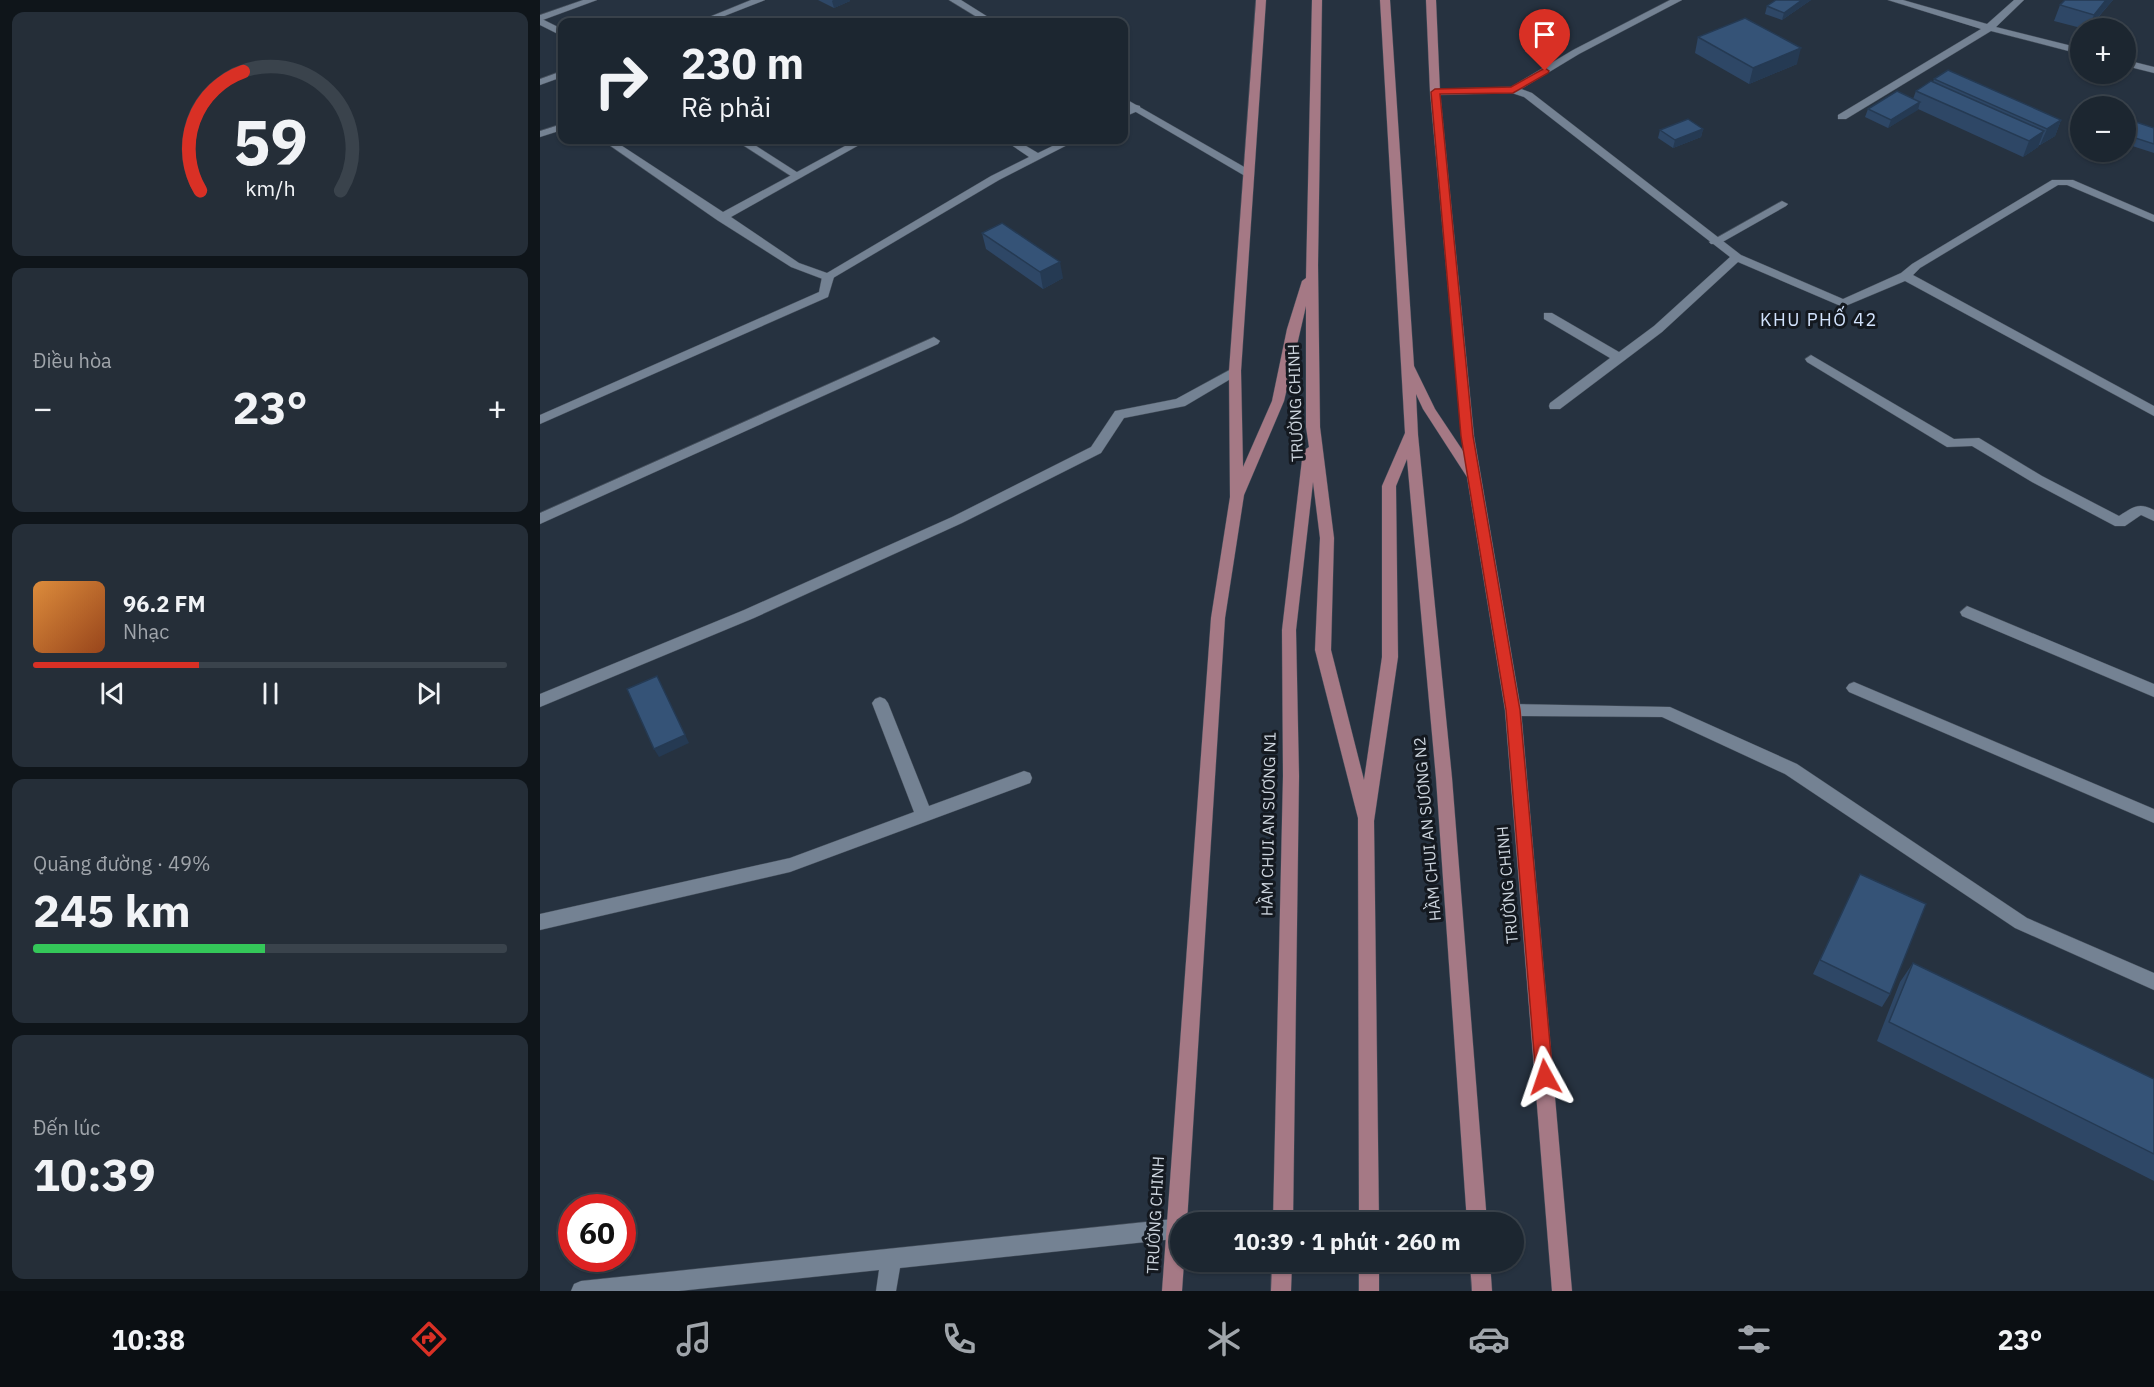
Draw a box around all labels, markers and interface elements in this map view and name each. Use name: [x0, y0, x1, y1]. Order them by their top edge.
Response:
pin: [1519, 9, 1570, 71]
icon: arrive: [1528, 18, 1561, 51]
map controls: [2070, 18, 2136, 162]
button: +: [2070, 18, 2136, 84]
text: 230 m: [681, 36, 804, 91]
icon: right: [582, 42, 660, 120]
text: Rẽ phải: [681, 89, 771, 124]
button: −: [2070, 96, 2136, 162]
text: 59: [233, 101, 307, 182]
text: km/h: [245, 174, 295, 202]
district label: KHU PHỐ 42: [1760, 305, 1878, 331]
street label: TRƯỜNG CHINH: [1282, 344, 1307, 462]
text: Điều hòa: [33, 347, 112, 374]
text: 23°: [232, 378, 308, 436]
text: −: [33, 386, 53, 429]
text: +: [487, 386, 507, 429]
text: 96.2 FM: [123, 589, 206, 618]
text: Nhạc: [123, 618, 169, 645]
icon: previous: [96, 677, 129, 710]
icon: pause: [254, 677, 287, 710]
icon: next: [412, 677, 445, 710]
street label: HẦM CHUI AN SƯƠNG N1: [1254, 732, 1280, 916]
street label: HẦM CHUI AN SƯƠNG N2: [1407, 736, 1445, 922]
street label: TRƯỜNG CHINH: [1491, 825, 1522, 945]
text: Quãng đường · 49%: [33, 850, 210, 877]
text: 245 km: [33, 881, 191, 939]
position arrow: [1513, 1045, 1577, 1109]
text: Đến lúc: [33, 1114, 100, 1141]
text: 10:39: [33, 1145, 156, 1203]
street label: TRƯỜNG CHINH: [1141, 1156, 1168, 1274]
speed limit sign: 60: [558, 1194, 636, 1272]
text: 10:39 · 1 phút · 260 m: [1233, 1227, 1461, 1256]
icon: directions: [408, 1318, 450, 1360]
icon: music: [673, 1318, 715, 1360]
icon: phone: [938, 1318, 980, 1360]
icon: climate: [1203, 1318, 1245, 1360]
icon: car: [1468, 1318, 1510, 1360]
icon: filters: [1733, 1318, 1775, 1360]
text: 10:38: [111, 1322, 185, 1357]
text: 23°: [1997, 1322, 2042, 1357]

